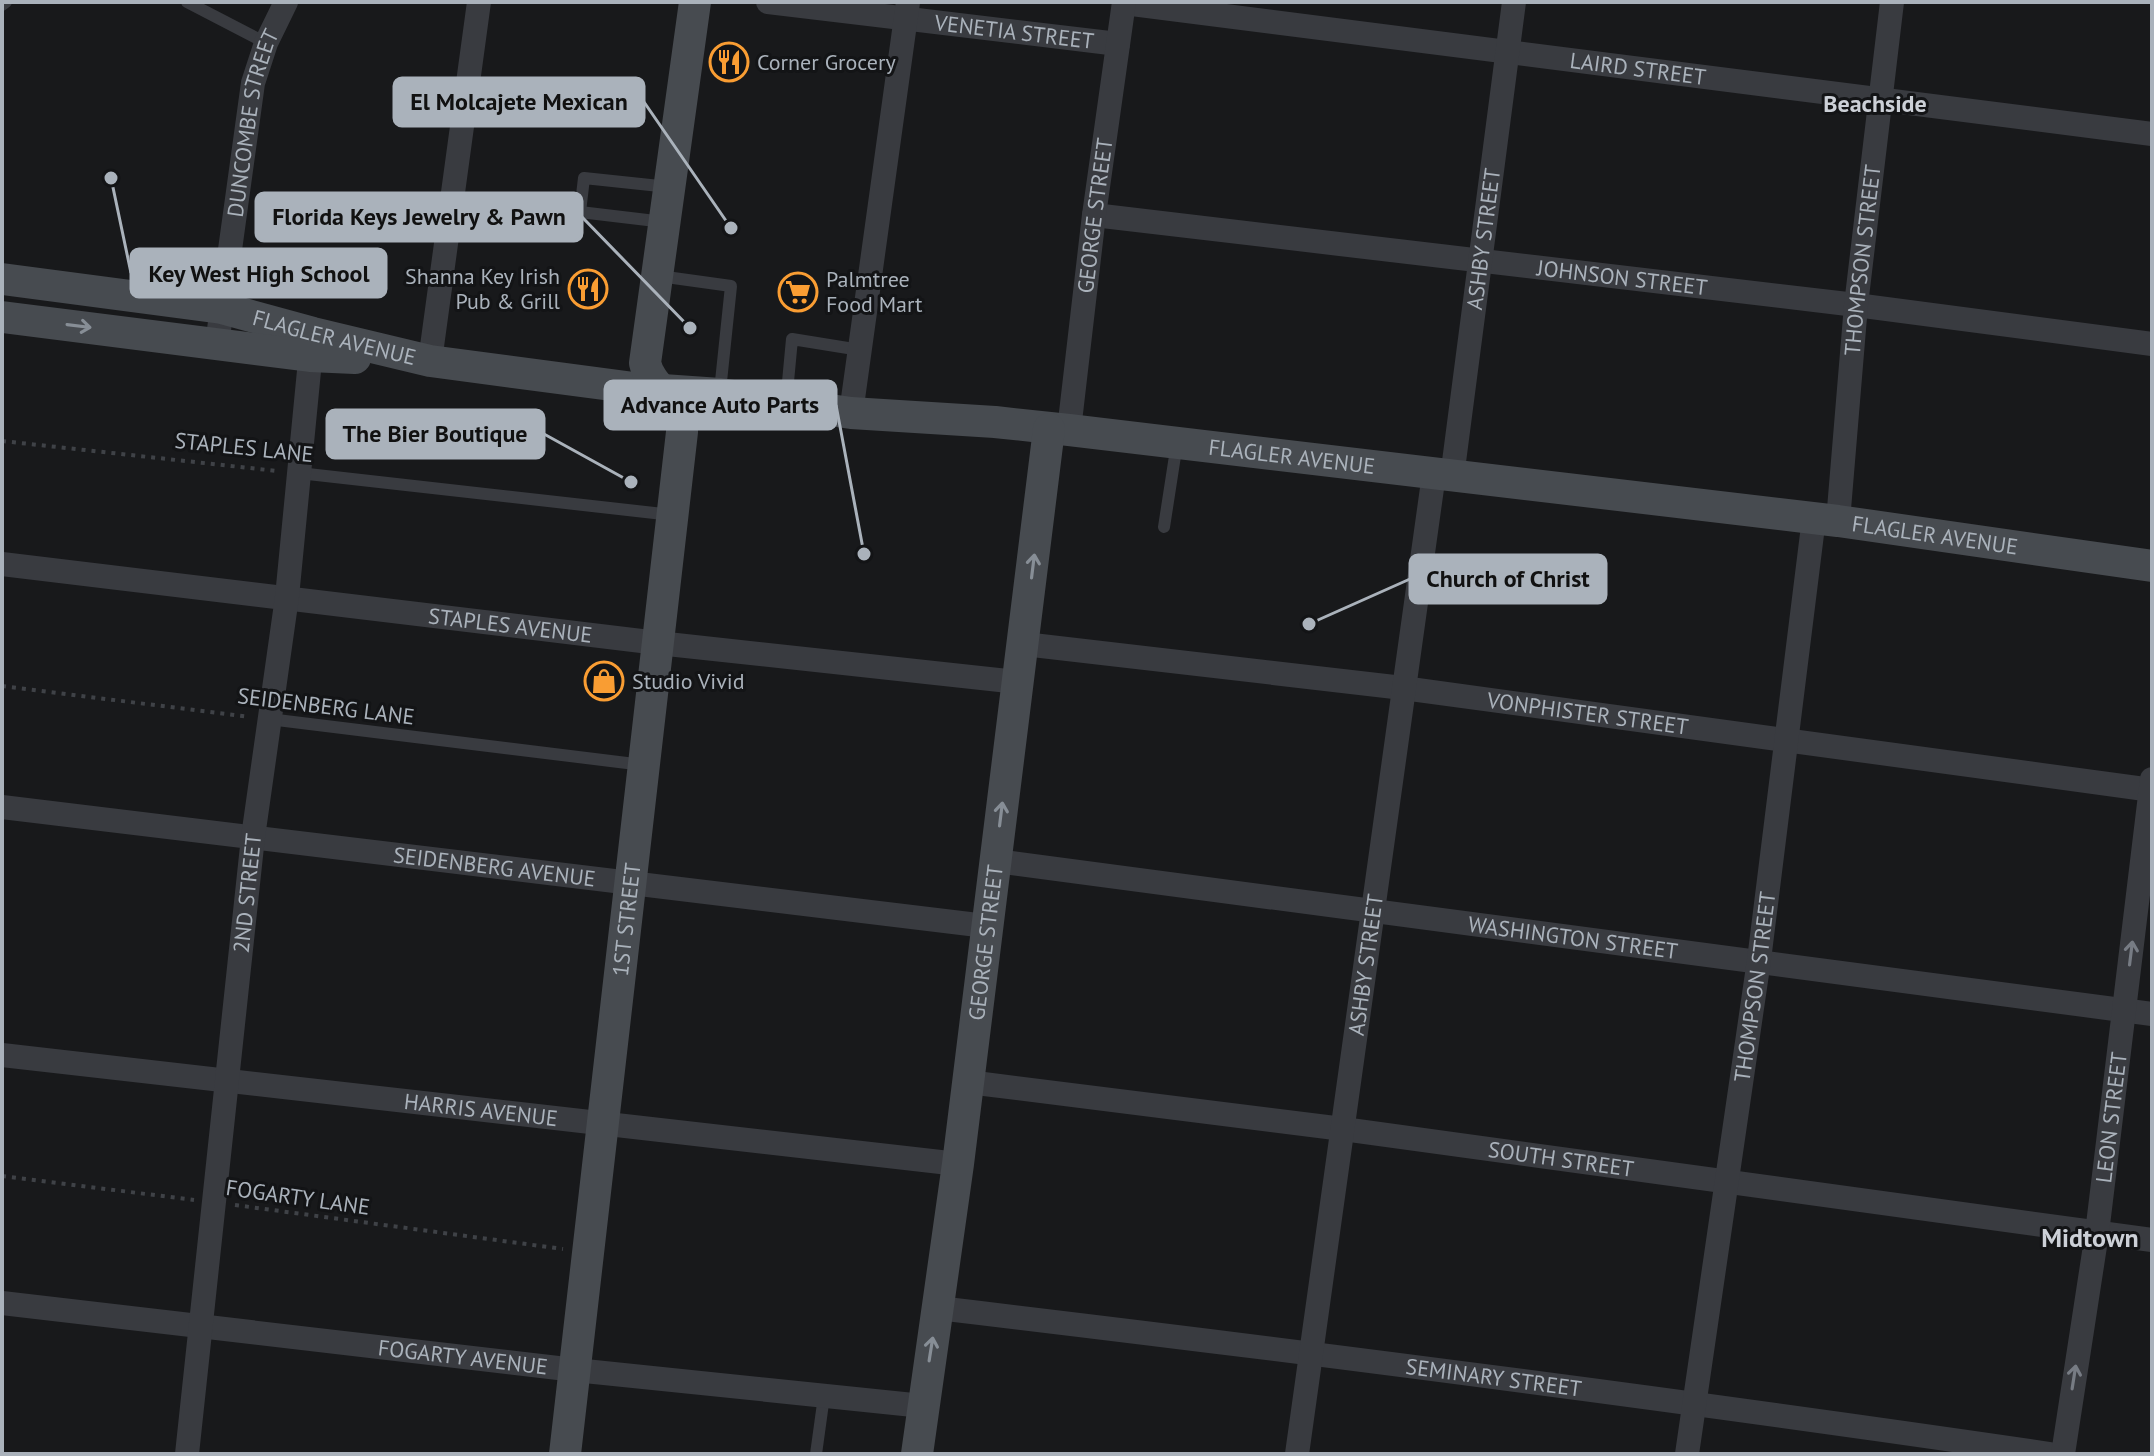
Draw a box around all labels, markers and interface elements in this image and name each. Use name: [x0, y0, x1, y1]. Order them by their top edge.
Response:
street label: VENETIA STREET: [932, 8, 1095, 55]
street label: DUNCOMBE STREET: [221, 24, 285, 219]
restaurant icon: Corner Grocery: [708, 41, 750, 83]
street label: LAIRD STREET: [1568, 46, 1708, 91]
place label: Corner Grocery: [757, 48, 896, 76]
callout: El Molcajete Mexican: [394, 78, 644, 126]
text: El Molcajete Mexican: [410, 86, 628, 117]
district label: Beachside: [1823, 88, 1927, 119]
street label: GEORGE STREET: [1071, 136, 1119, 295]
street label: THOMPSON STREET: [1838, 163, 1887, 357]
street label: ASHBY STREET: [1460, 166, 1506, 312]
callout: Florida Keys Jewelry & Pawn: [256, 193, 582, 241]
text: Florida Keys Jewelry & Pawn: [272, 201, 566, 232]
callout: Key West High School: [131, 249, 386, 297]
street label: JOHNSON STREET: [1535, 253, 1709, 301]
text: Key West High School: [149, 258, 370, 289]
place label: Shanna Key Irish Pub & Grill: [405, 262, 561, 315]
place label: Palmtree Food Mart: [826, 265, 923, 318]
restaurant icon: Shanna Key Irish Pub & Grill: [567, 268, 609, 310]
supermarket icon: Palmtree Food Mart: [777, 271, 819, 313]
street label: FLAGLER AVENUE: [250, 303, 419, 371]
one-way arrow: [66, 319, 92, 334]
callout: Advance Auto Parts: [605, 381, 836, 429]
text: Advance Auto Parts: [621, 389, 819, 420]
callout: The Bier Boutique: [327, 410, 544, 458]
text: The Bier Boutique: [342, 418, 528, 449]
street label: STAPLES LANE: [173, 426, 315, 468]
street label: FLAGLER AVENUE: [1207, 433, 1377, 480]
street label: FLAGLER AVENUE: [1850, 509, 2020, 561]
one-way arrow: [1026, 554, 1041, 579]
callout: Church of Christ: [1410, 555, 1606, 603]
text: Church of Christ: [1426, 563, 1590, 594]
street label: STAPLES AVENUE: [427, 601, 594, 649]
shop icon: Studio Vivid: [583, 660, 625, 702]
place label: Studio Vivid: [632, 667, 744, 695]
street label: SEIDENBERG LANE: [236, 681, 416, 731]
street label: VONPHISTER STREET: [1484, 685, 1690, 741]
one-way arrow: [994, 802, 1009, 827]
street label: 2ND STREET: [227, 832, 267, 954]
street label: SEIDENBERG AVENUE: [392, 840, 597, 893]
street label: 1ST STREET: [606, 861, 647, 978]
street label: GEORGE STREET: [962, 863, 1009, 1022]
street label: THOMPSON STREET: [1727, 890, 1781, 1084]
street label: ASHBY STREET: [1342, 892, 1389, 1037]
street label: WASHINGTON STREET: [1466, 910, 1680, 965]
one-way arrow: [2124, 941, 2139, 966]
street label: LEON STREET: [2089, 1050, 2133, 1185]
street label: HARRIS AVENUE: [403, 1087, 559, 1132]
street label: SOUTH STREET: [1486, 1135, 1636, 1183]
street label: FOGARTY LANE: [224, 1173, 372, 1221]
district label: Midtown: [2041, 1221, 2139, 1254]
street label: FOGARTY AVENUE: [377, 1333, 549, 1381]
one-way arrow: [925, 1337, 940, 1362]
street label: SEMINARY STREET: [1404, 1352, 1583, 1403]
one-way arrow: [2068, 1365, 2083, 1390]

